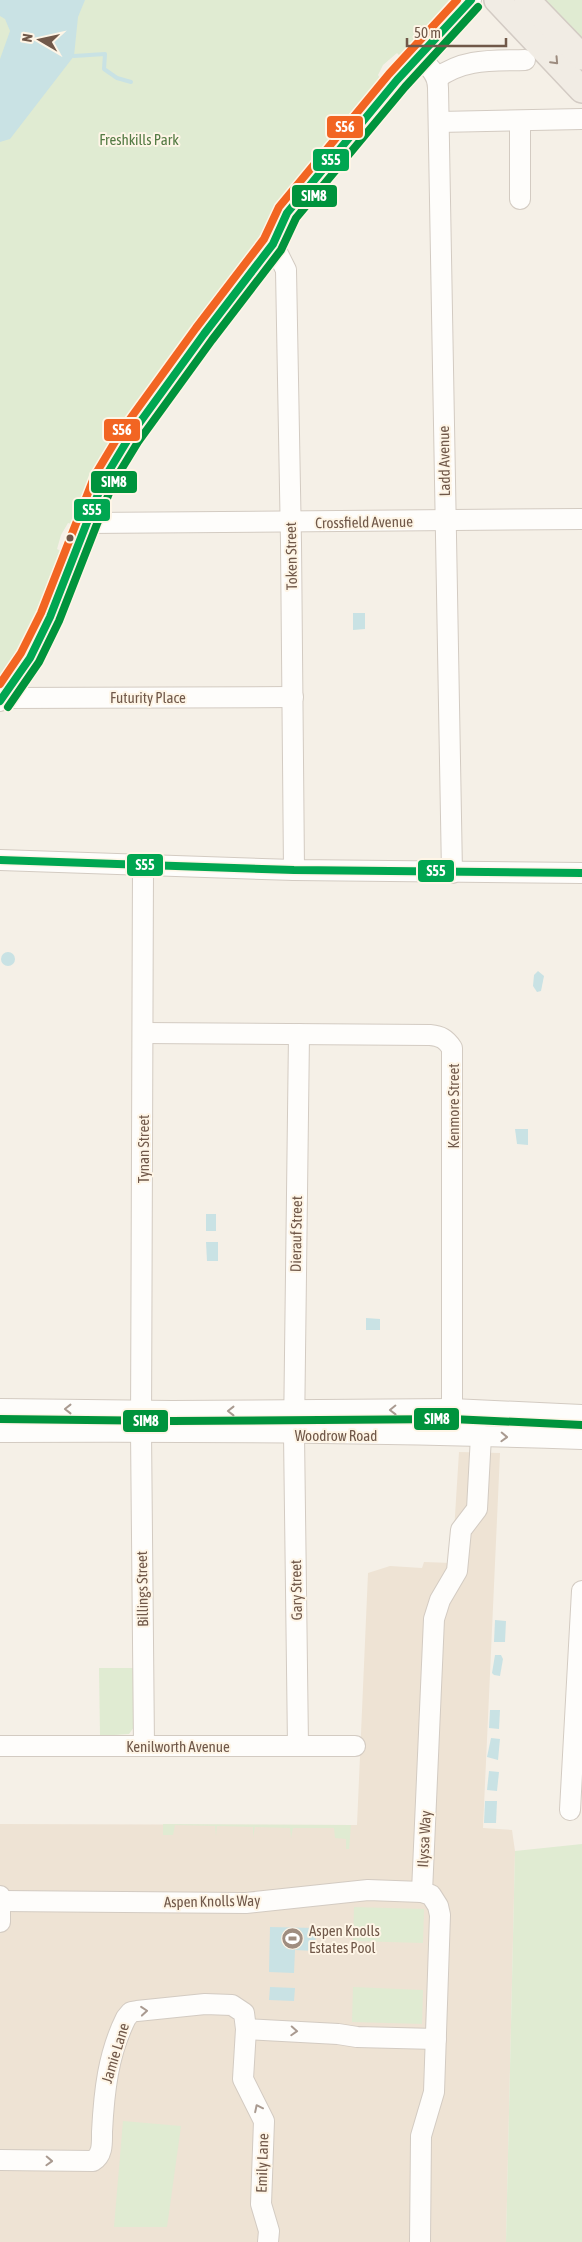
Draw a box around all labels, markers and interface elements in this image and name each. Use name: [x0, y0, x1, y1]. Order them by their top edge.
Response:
north arrow: [15, 15, 65, 65]
scale bar: [407, 15, 506, 47]
text: 50 m: [414, 24, 441, 41]
text: N: [19, 33, 36, 43]
one-way arrow: [549, 55, 558, 64]
line badge: S56: [326, 115, 364, 139]
text: S56: [335, 119, 355, 135]
park label: Freshkills Park: [99, 131, 179, 148]
line badge: S55: [312, 148, 350, 172]
text: S55: [321, 152, 341, 168]
line badge: SIM8: [291, 184, 338, 208]
text: SIM8: [301, 188, 327, 204]
line badge: S56: [103, 418, 141, 442]
text: S56: [112, 422, 132, 438]
street label: Ladd Avenue: [435, 425, 453, 496]
line badge: SIM8: [90, 470, 138, 494]
text: SIM8: [101, 474, 127, 490]
line badge: S55: [73, 498, 111, 522]
text: S55: [82, 502, 102, 518]
street label: Crossfield Avenue: [315, 513, 413, 531]
street label: Token Street: [282, 522, 300, 590]
unlabelled marker: [65, 533, 75, 543]
street label: Futurity Place: [110, 689, 186, 706]
line badge: S55: [126, 853, 164, 877]
text: S55: [135, 857, 155, 873]
line badge: S55: [417, 859, 455, 883]
text: S55: [426, 863, 446, 879]
street label: Kenmore Street: [445, 1063, 462, 1149]
street label: Tynan Street: [135, 1115, 152, 1183]
street label: Dierauf Street: [287, 1196, 305, 1272]
one-way arrow: [64, 1404, 72, 1414]
one-way arrow: [389, 1404, 397, 1415]
one-way arrow: [227, 1406, 234, 1416]
line badge: SIM8: [413, 1407, 460, 1431]
line badge: SIM8: [122, 1409, 169, 1433]
text: SIM8: [424, 1411, 450, 1427]
text: SIM8: [133, 1413, 159, 1429]
street label: Woodrow Road: [295, 1427, 377, 1444]
one-way arrow: [500, 1431, 508, 1442]
street label: Billings Street: [133, 1551, 151, 1627]
street label: Gary Street: [287, 1560, 305, 1620]
street label: Kenilworth Avenue: [126, 1738, 230, 1755]
street label: Ilyssa Way: [414, 1810, 434, 1868]
street label: Aspen Knolls Way: [164, 1892, 260, 1910]
place label: Aspen Knolls Estates Pool: [309, 1922, 380, 1956]
sports icon: Aspen Knolls Estates Pool: [281, 1927, 305, 1951]
one-way arrow: [140, 2005, 148, 2016]
street label: Jamie Lane: [98, 2021, 132, 2085]
one-way arrow: [291, 2026, 299, 2037]
one-way arrow: [254, 2105, 264, 2114]
street label: Emily Lane: [252, 2133, 272, 2193]
one-way arrow: [45, 2156, 53, 2166]

